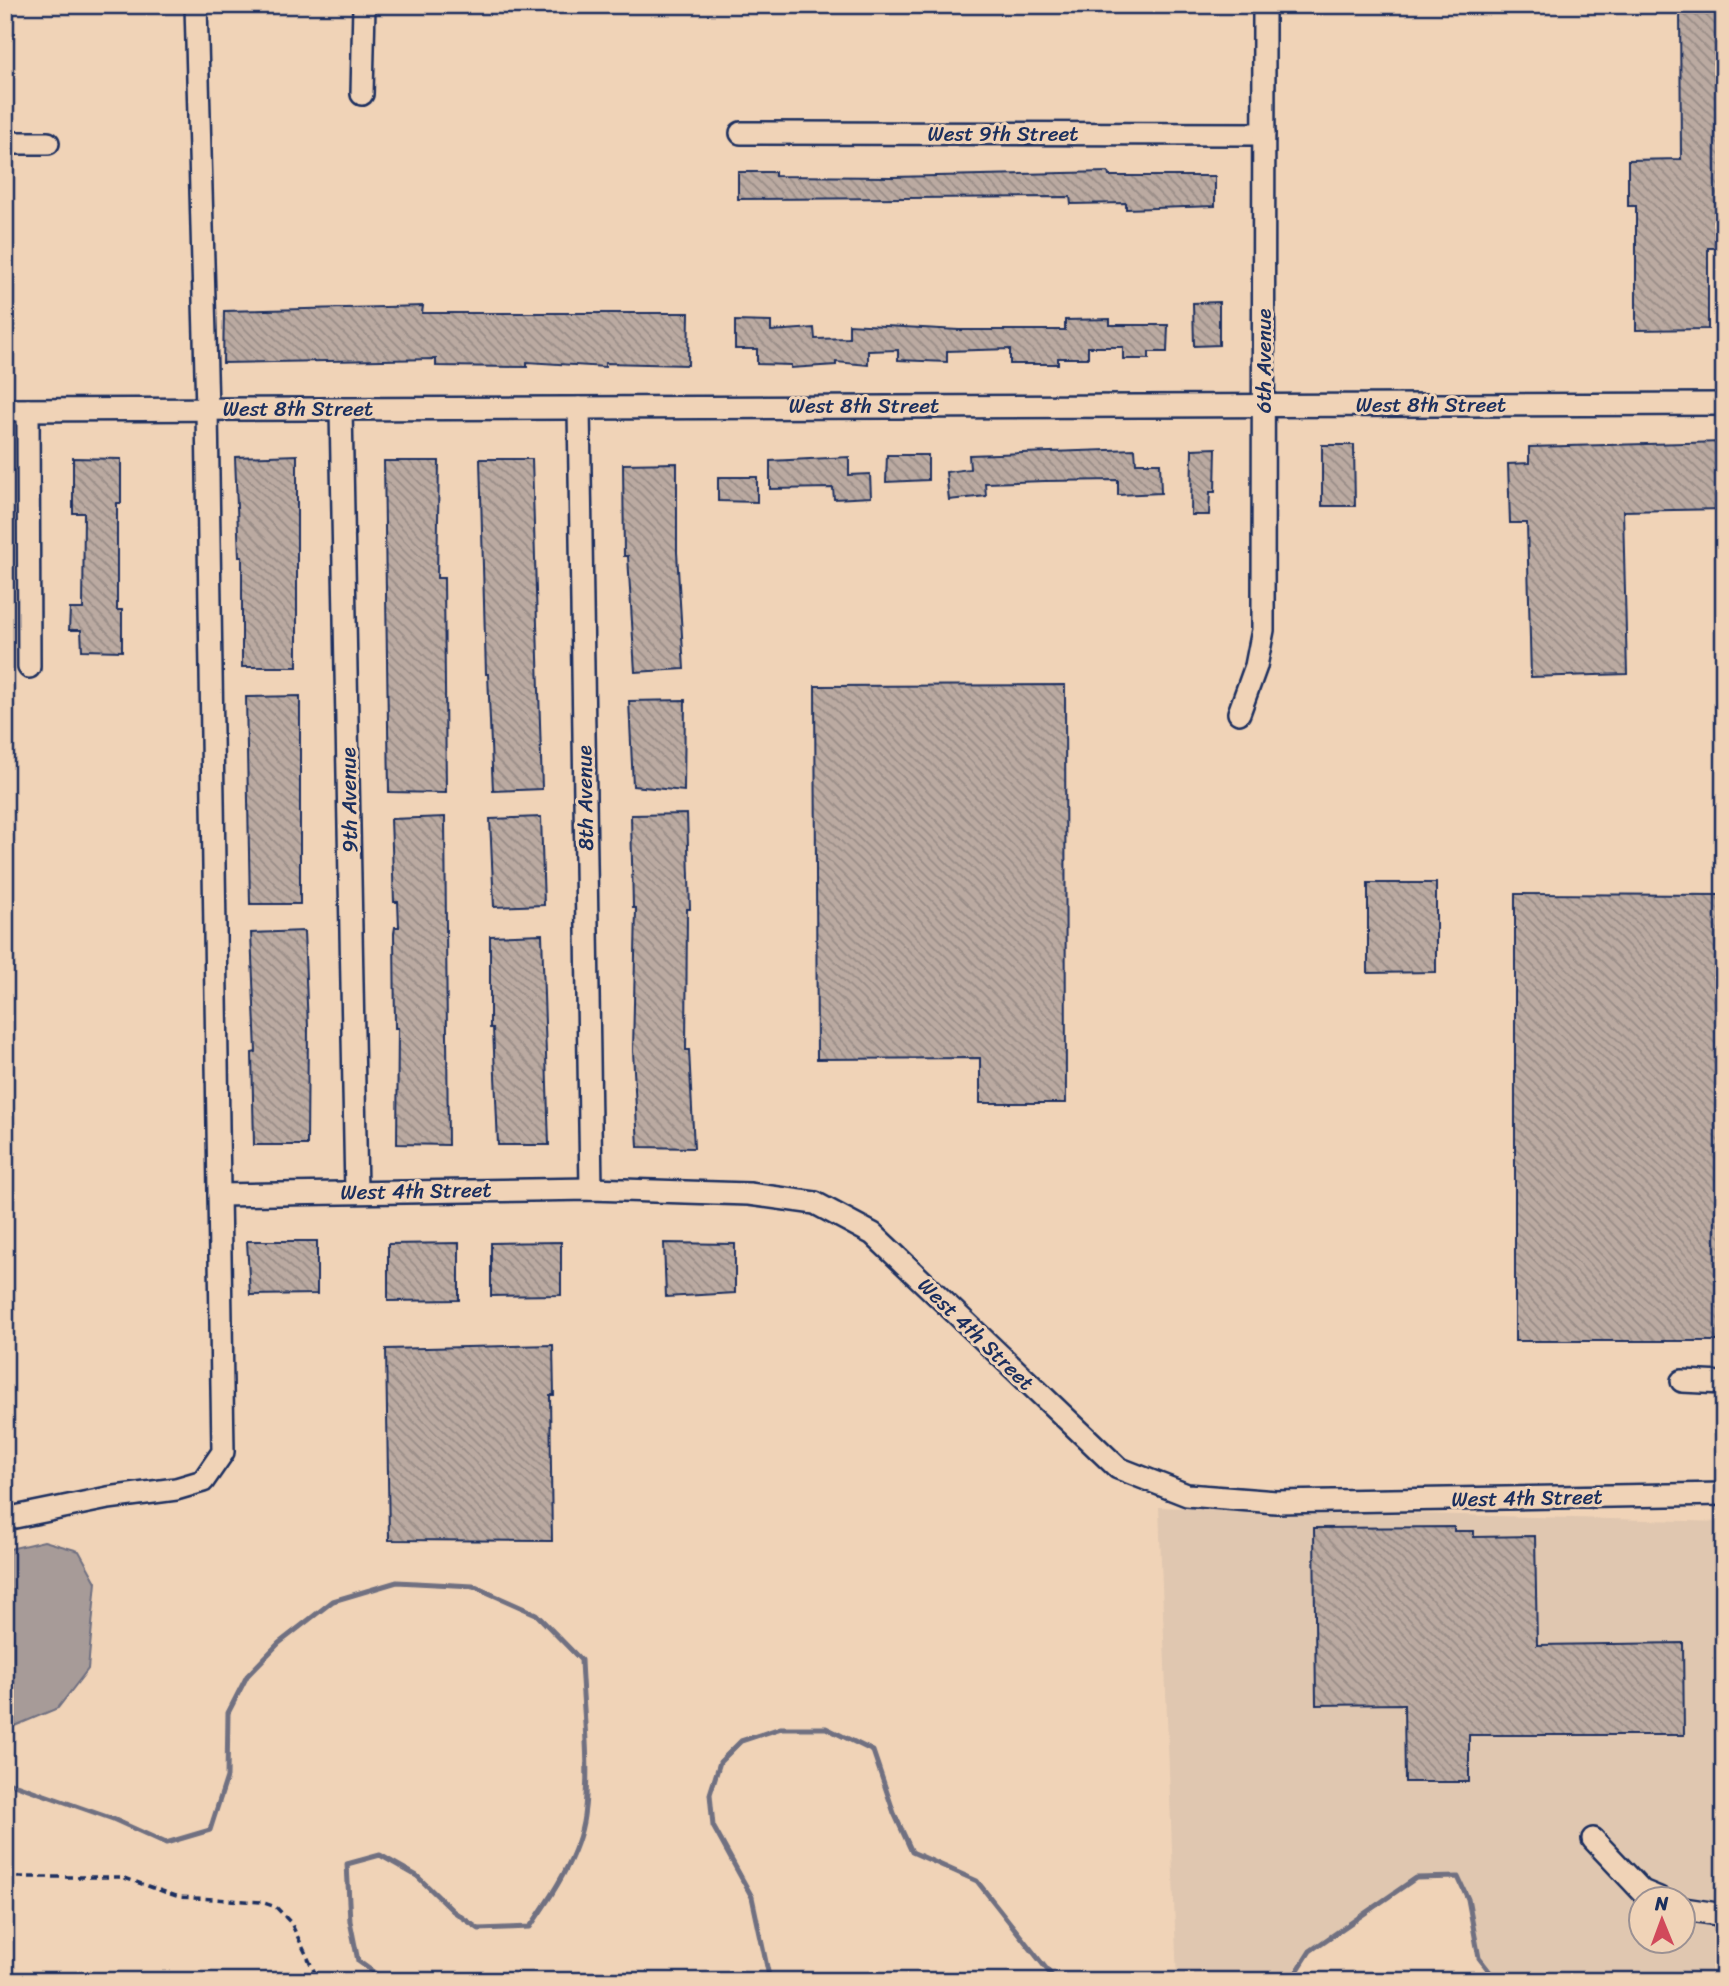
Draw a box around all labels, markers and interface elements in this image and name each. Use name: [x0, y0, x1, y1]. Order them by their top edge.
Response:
street label: West 9th Street: [928, 115, 1078, 153]
street label: 6th Avenue: [1245, 309, 1283, 413]
street label: West 8th Street: [1356, 386, 1506, 424]
street label: West 8th Street: [789, 387, 939, 425]
street label: West 8th Street: [223, 390, 373, 428]
street label: 8th Avenue: [565, 745, 605, 851]
street label: 9th Avenue: [329, 747, 369, 853]
street label: West 4th Street: [340, 1171, 492, 1211]
street label: West 4th Street: [908, 1268, 1044, 1400]
street label: West 4th Street: [1451, 1478, 1603, 1518]
north arrow: [1628, 1884, 1698, 1954]
text: N: [1654, 1887, 1669, 1920]

